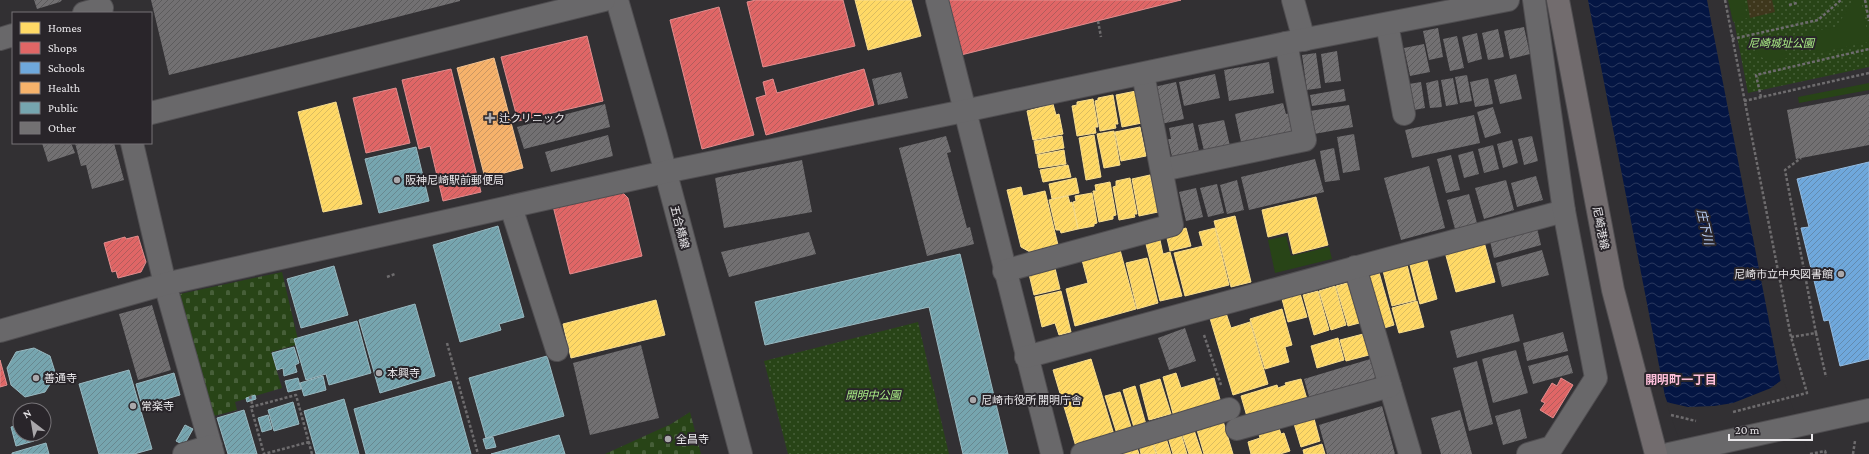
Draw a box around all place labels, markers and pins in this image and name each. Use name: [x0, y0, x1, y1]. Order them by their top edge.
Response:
marker: 辻クリニック: [484, 112, 496, 124]
place label: 辻クリニック: [499, 112, 565, 124]
place label: 阪神尼崎駅前郵便局: [405, 174, 504, 186]
marker: 阪神尼崎駅前郵便局: [392, 175, 402, 185]
place label: 尼崎市立中央図書館: [1734, 268, 1833, 280]
marker: 尼崎市立中央図書館: [1836, 269, 1846, 279]
place label: 本興寺: [387, 367, 420, 379]
marker: 本興寺: [374, 368, 384, 378]
place label: 善通寺: [44, 372, 77, 384]
marker: 善通寺: [31, 373, 41, 383]
place label: 尼崎市役所 開明庁舎: [981, 394, 1082, 406]
marker: 尼崎市役所 開明庁舎: [968, 395, 978, 405]
place label: 常楽寺: [141, 400, 174, 412]
marker: 常楽寺: [128, 401, 138, 411]
place label: 全昌寺: [676, 433, 709, 445]
marker: 全昌寺: [663, 434, 673, 444]

